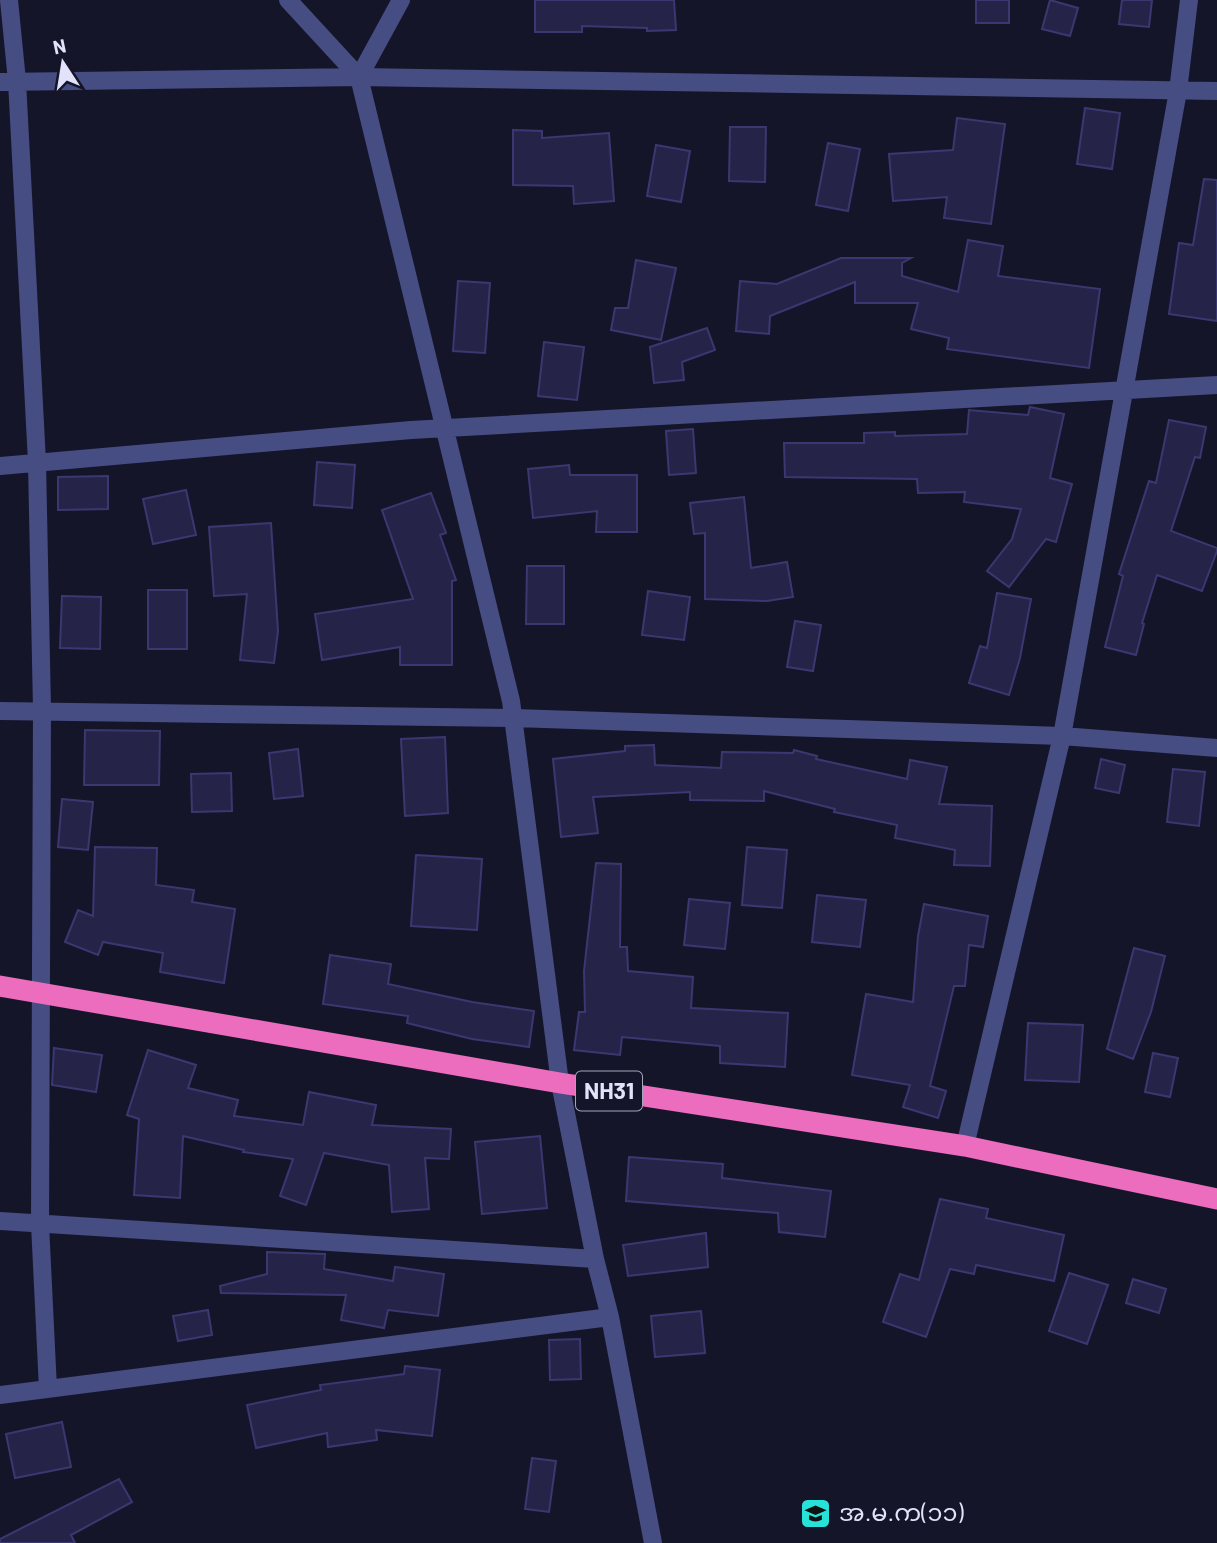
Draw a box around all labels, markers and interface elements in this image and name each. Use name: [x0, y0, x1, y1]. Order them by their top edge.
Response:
north arrow: [28, 28, 98, 98]
text: N: [51, 33, 68, 58]
road number: NH31: [576, 1072, 642, 1110]
school or university icon: အ.မ.က(၁၁): [799, 1496, 833, 1530]
place label: အ.မ.က(၁၁): [839, 1497, 964, 1526]

